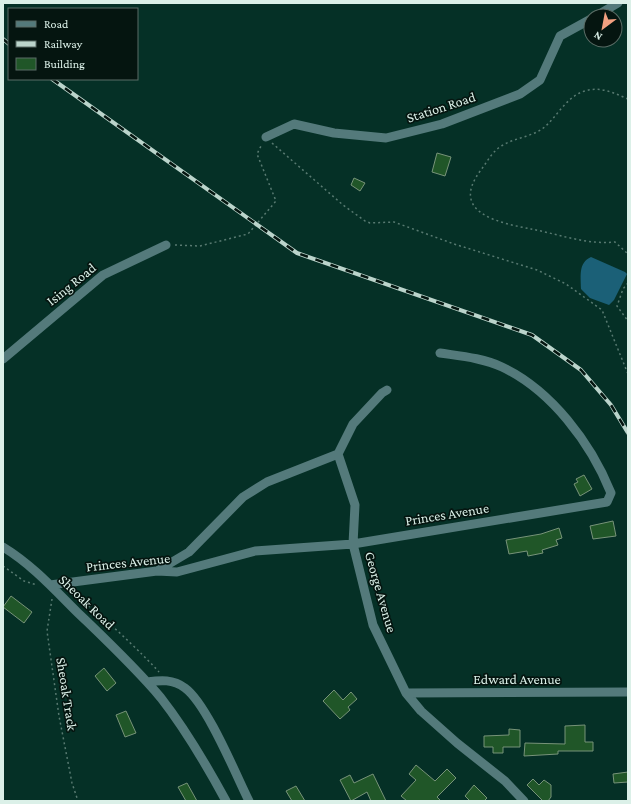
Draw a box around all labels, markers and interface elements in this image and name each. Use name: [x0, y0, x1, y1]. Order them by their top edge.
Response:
legend: [8, 8, 138, 80]
north arrow: [583, 8, 623, 48]
text: Road: [44, 17, 69, 31]
text: N: [591, 29, 604, 44]
text: Railway: [44, 37, 83, 51]
text: Building: [44, 57, 85, 71]
street label: Station Road: [405, 88, 478, 126]
street label: Ising Road: [43, 259, 99, 309]
street label: Princes Avenue: [404, 499, 490, 529]
street label: Princes Avenue: [85, 550, 171, 574]
street label: George Avenue: [362, 550, 400, 634]
street label: Sheoak Road: [56, 571, 119, 633]
street label: Sheoak Track: [53, 656, 81, 732]
street label: Edward Avenue: [473, 671, 561, 687]

